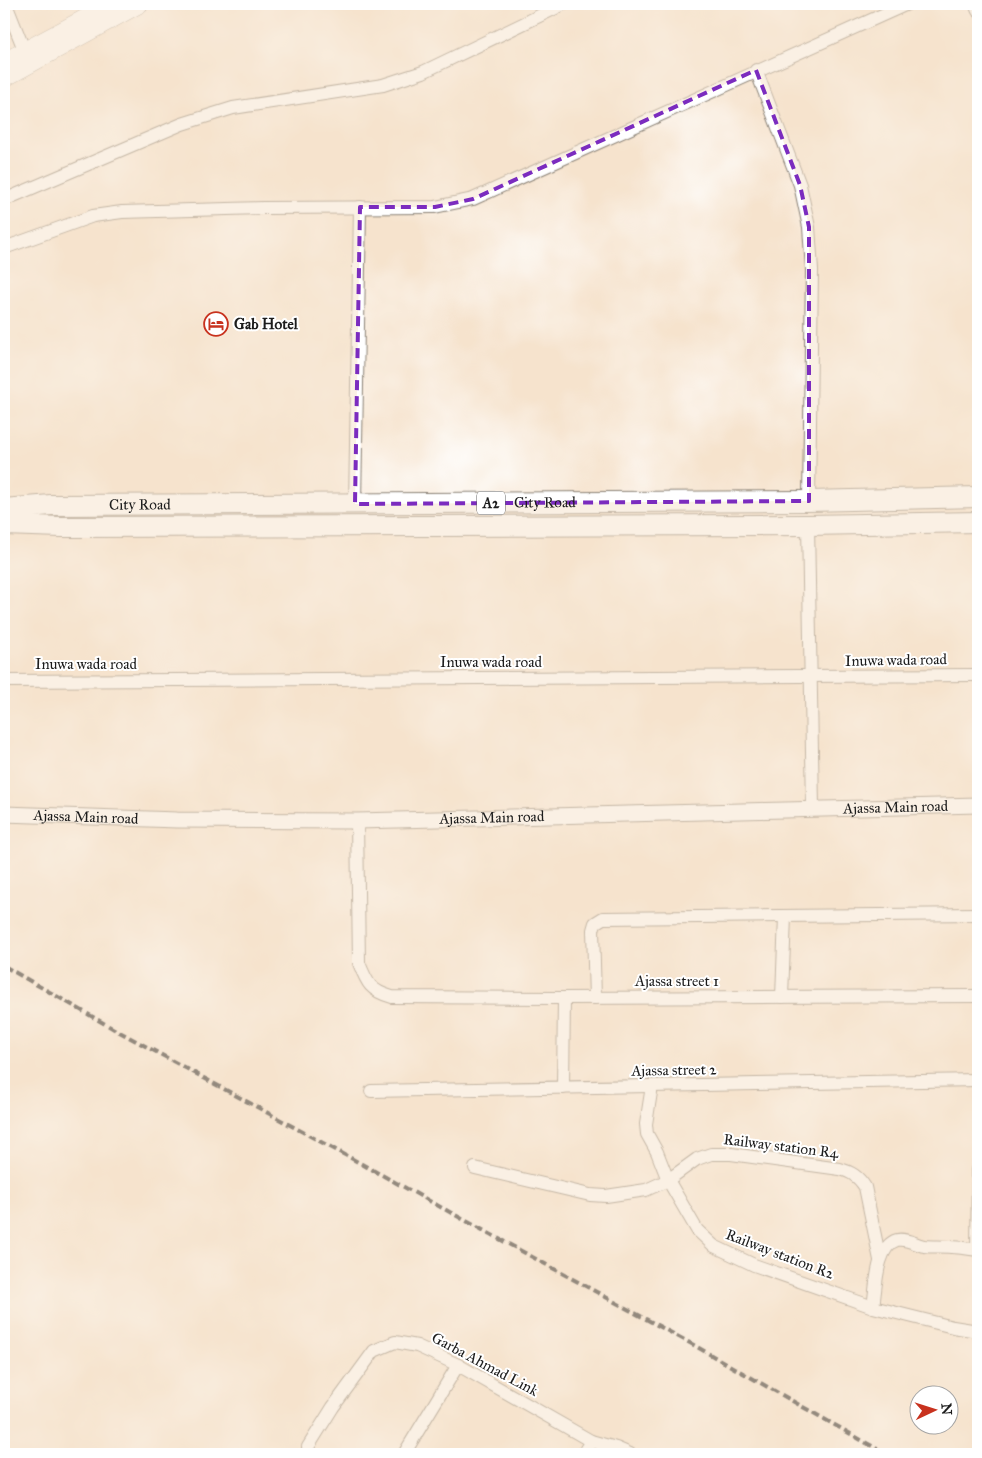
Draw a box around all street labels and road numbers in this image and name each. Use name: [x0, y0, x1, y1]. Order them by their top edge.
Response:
road number: A2: [477, 492, 505, 514]
street label: City Road: [514, 493, 576, 512]
street label: City Road: [109, 495, 171, 514]
street label: Inuwa wada road: [845, 650, 948, 670]
street label: Inuwa wada road: [440, 653, 542, 671]
street label: Inuwa wada road: [35, 655, 137, 673]
street label: Ajassa Main road: [842, 797, 949, 817]
street label: Ajassa Main road: [32, 806, 139, 828]
street label: Ajassa Main road: [438, 807, 545, 828]
street label: Ajassa street 1: [634, 972, 719, 990]
street label: Ajassa street 2: [630, 1060, 717, 1080]
street label: Railway station R4: [723, 1130, 840, 1162]
street label: Railway station R2: [723, 1225, 837, 1283]
street label: Garba Ahmad Link: [429, 1328, 541, 1400]

